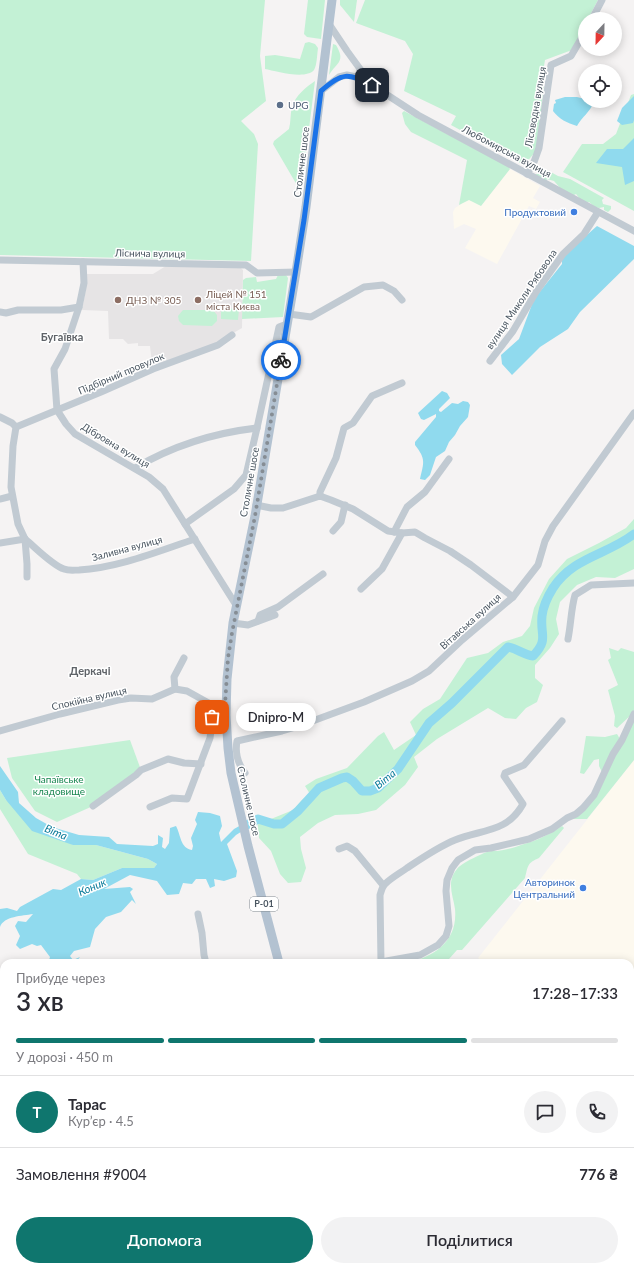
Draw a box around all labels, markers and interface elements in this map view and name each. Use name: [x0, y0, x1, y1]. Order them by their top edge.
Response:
north arrow: [578, 12, 622, 56]
map controls: [578, 12, 622, 108]
button: locate: [578, 64, 622, 108]
street label: Лісоводна вулиця: [522, 66, 548, 149]
pin: [355, 68, 389, 102]
icon: home: [361, 74, 383, 96]
place label: UPG: [288, 99, 309, 111]
marker: UPG: [275, 100, 285, 110]
street label: Любомирська вулиця: [459, 122, 554, 180]
street label: Столичне шосе: [291, 126, 311, 198]
place label: Продуктовий: [504, 206, 566, 218]
marker: Продуктовий: [569, 207, 579, 217]
street label: Ліснича вулиця: [114, 246, 185, 260]
street label: вулиця Миколи Рябовола: [483, 247, 559, 351]
place label: Ліцей № 151 міста Києва: [205, 288, 267, 312]
place label: ДНЗ № 305: [126, 294, 182, 306]
marker: ДНЗ № 305: [113, 295, 123, 305]
marker: Ліцей № 151 міста Києва: [193, 295, 203, 305]
district label: Бугаївка: [41, 330, 83, 343]
courier: [261, 340, 301, 380]
street label: Підбірний провулок: [76, 349, 167, 397]
icon: bike: [270, 349, 292, 371]
street label: Дібровна вулиця: [80, 420, 152, 470]
street label: Столичне шосе: [237, 446, 261, 518]
street label: Заливна вулиця: [90, 533, 164, 563]
street label: Вітавська вулиця: [437, 590, 503, 652]
district label: Деркачі: [70, 664, 111, 677]
street label: Спокійна вулиця: [50, 684, 128, 712]
pin: [195, 700, 229, 734]
callout: Dnipro-M: [236, 703, 316, 731]
icon: bag: [201, 706, 223, 728]
text: Dnipro-M: [248, 709, 304, 725]
street label: Столичне шосе: [235, 765, 263, 837]
water label: Віта: [372, 766, 398, 791]
park label: Чапаївське кладовище: [33, 773, 85, 797]
water label: Віта: [43, 821, 70, 842]
water label: Коник: [76, 875, 108, 898]
place label: Авторинок Центральний: [513, 876, 576, 900]
marker: Авторинок Центральний: [578, 883, 588, 893]
road number: Р-01: [250, 897, 278, 911]
text: Прибуде через: [16, 970, 105, 986]
text: 17:28–17:33: [532, 984, 618, 1002]
text: 3 хв: [16, 985, 64, 1017]
text: У дорозі · 450 m: [16, 1049, 113, 1065]
button: chat: [524, 1091, 566, 1133]
button: phone: [576, 1091, 618, 1133]
text: Тарас: [68, 1095, 106, 1113]
text: Т: [33, 1103, 42, 1121]
text: Кур’єр · 4.5: [68, 1113, 134, 1129]
text: Замовлення #9004: [16, 1165, 147, 1183]
text: 776 ₴: [579, 1165, 618, 1183]
button: Допомога: [16, 1217, 313, 1263]
button: Поділитися: [321, 1217, 618, 1263]

